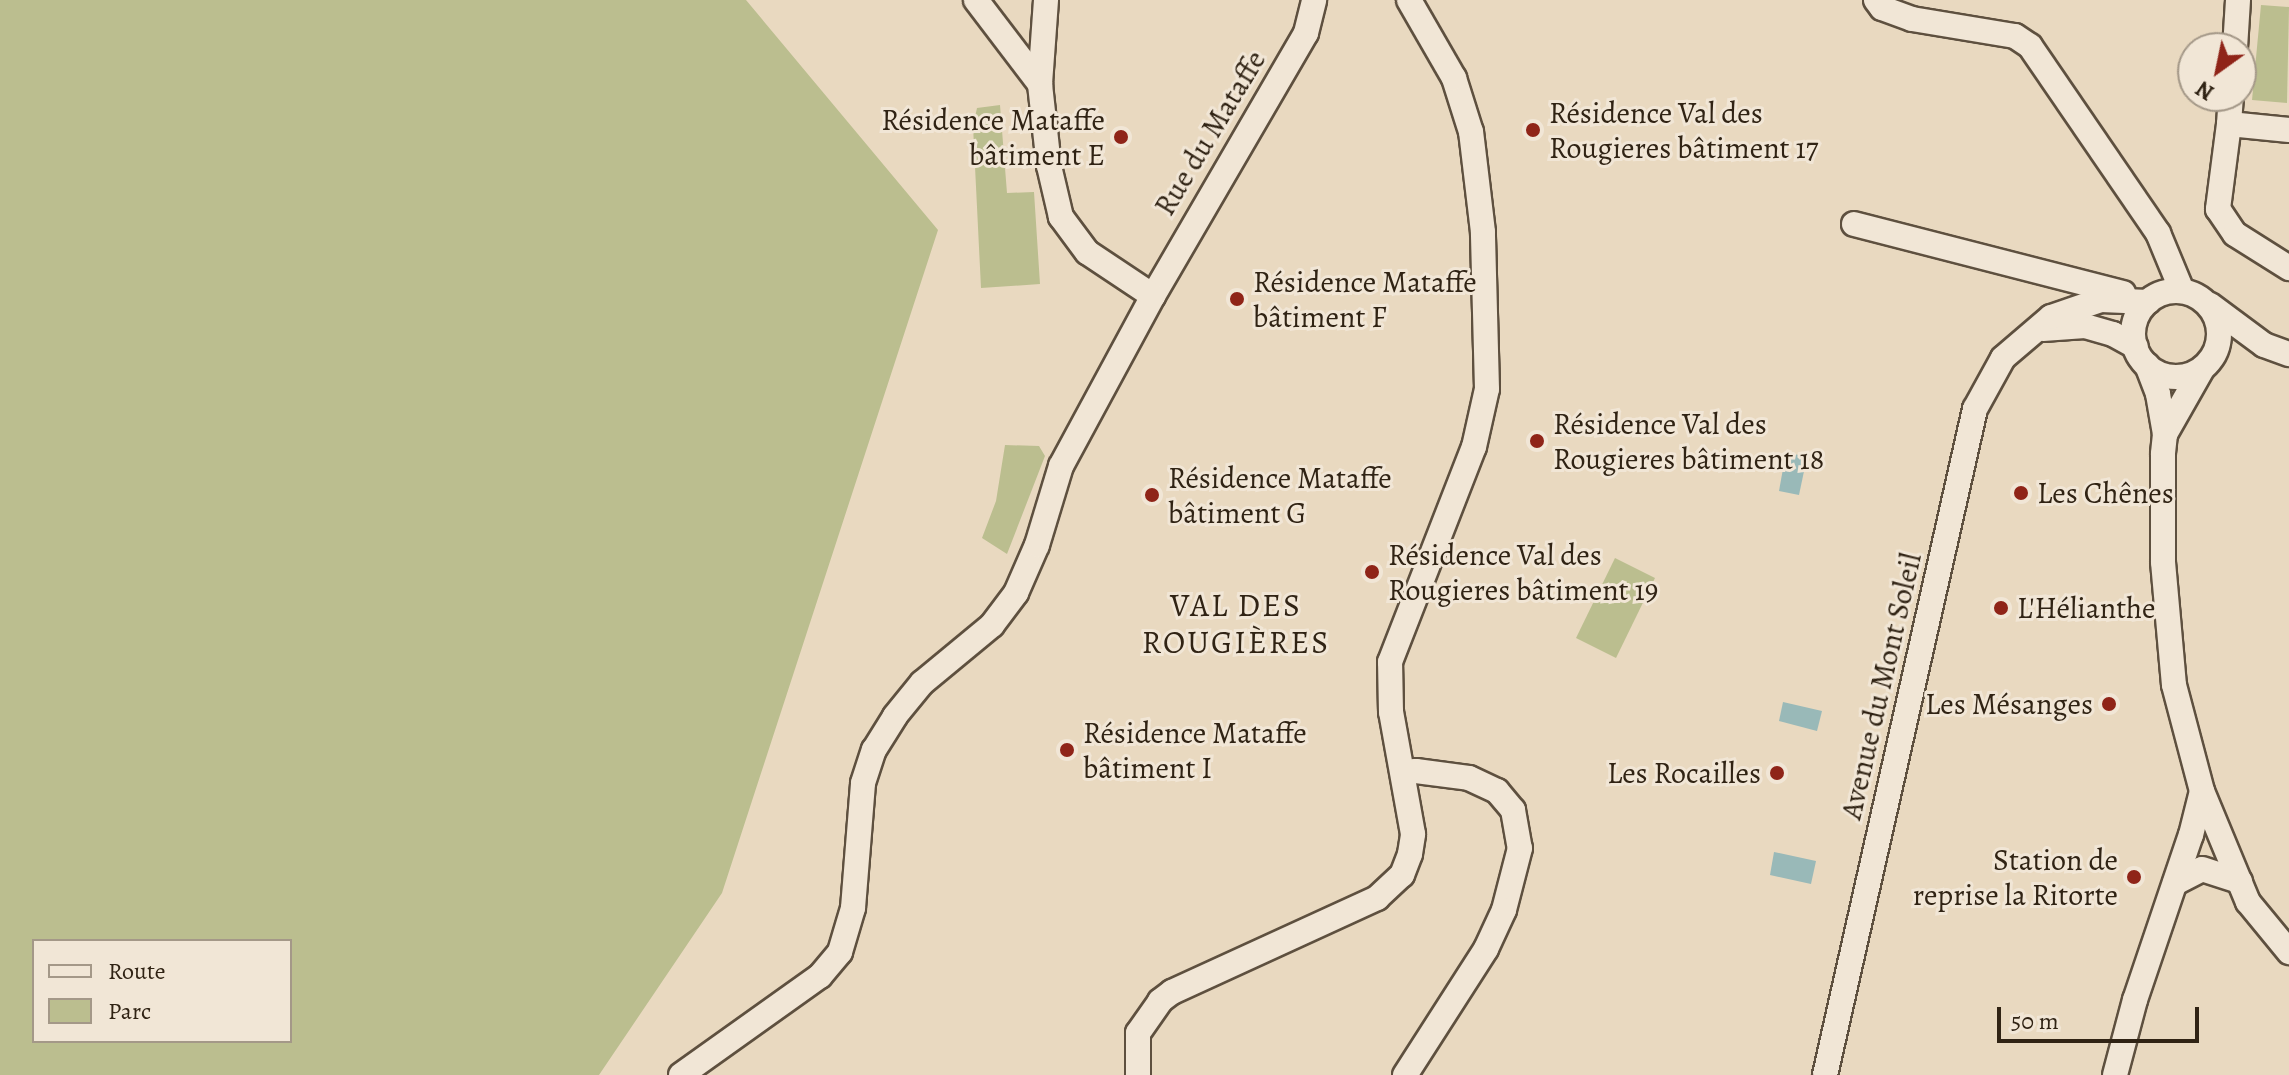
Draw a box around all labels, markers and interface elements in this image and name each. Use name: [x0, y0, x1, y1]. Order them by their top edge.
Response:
north arrow: [2177, 32, 2257, 112]
street label: Rue du Mataffe: [1147, 44, 1273, 222]
text: N: [2190, 74, 2220, 107]
place label: Résidence Val des Rougieres bâtiment 17: [1549, 95, 1818, 166]
place label: Résidence Mataffe bâtiment E: [881, 102, 1105, 172]
marker: Résidence Val des Rougieres bâtiment 17: [1524, 121, 1542, 139]
marker: Résidence Mataffe bâtiment E: [1112, 128, 1130, 146]
place label: Résidence Mataffe bâtiment F: [1253, 264, 1477, 334]
marker: Résidence Mataffe bâtiment F: [1228, 290, 1246, 308]
place label: Résidence Val des Rougieres bâtiment 18: [1553, 406, 1824, 476]
marker: Résidence Val des Rougieres bâtiment 18: [1528, 432, 1546, 450]
place label: Résidence Mataffe bâtiment G: [1168, 460, 1392, 530]
place label: Les Chênes: [2037, 475, 2174, 511]
marker: Les Chênes: [2012, 484, 2030, 502]
marker: Résidence Mataffe bâtiment G: [1143, 486, 1161, 504]
place label: Résidence Val des Rougieres bâtiment 19: [1388, 537, 1658, 608]
street label: Avenue du Mont Soleil: [1833, 549, 1929, 823]
marker: Résidence Val des Rougieres bâtiment 19: [1363, 563, 1381, 581]
district label: VAL DES ROUGIÈRES: [1142, 587, 1330, 662]
place label: L'Hélianthe: [2017, 590, 2156, 626]
marker: L'Hélianthe: [1992, 599, 2010, 617]
place label: Les Mésanges: [1925, 686, 2093, 722]
marker: Les Mésanges: [2100, 695, 2118, 713]
place label: Résidence Mataffe bâtiment I: [1083, 715, 1307, 786]
marker: Résidence Mataffe bâtiment I: [1058, 741, 1076, 759]
place label: Les Rocailles: [1607, 755, 1761, 791]
marker: Les Rocailles: [1768, 764, 1786, 782]
place label: Station de reprise la Ritorte: [1913, 842, 2118, 912]
marker: Station de reprise la Ritorte: [2125, 868, 2143, 886]
legend: [32, 939, 292, 1043]
text: Route: [108, 955, 166, 987]
scale bar: [2001, 991, 2203, 1041]
text: Parc: [108, 995, 151, 1027]
text: 50 m: [2011, 1005, 2059, 1037]

